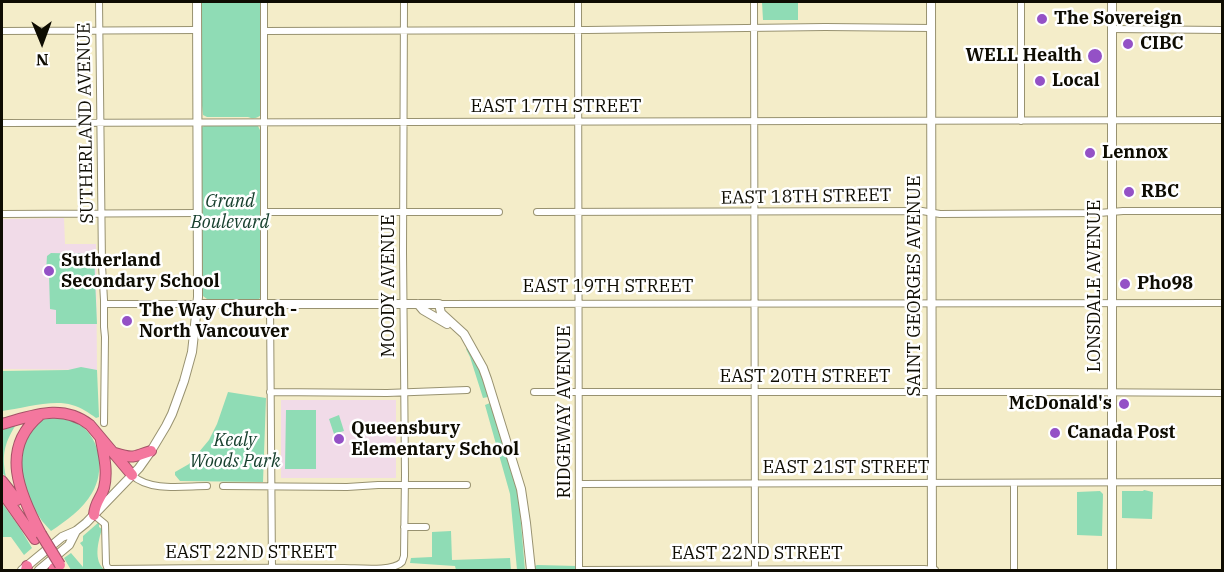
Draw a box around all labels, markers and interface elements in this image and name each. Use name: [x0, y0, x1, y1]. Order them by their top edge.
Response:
place label: The Sovereign: [1054, 8, 1182, 30]
north arrow: [12, 12, 72, 72]
marker: The Sovereign: [1035, 12, 1049, 26]
street label: SUTHERLAND AVENUE: [73, 22, 99, 224]
place label: CIBC: [1140, 33, 1184, 55]
marker: CIBC: [1121, 37, 1135, 51]
place label: WELL Health: [966, 45, 1082, 67]
marker: WELL Health: [1086, 47, 1104, 65]
text: N: [36, 50, 49, 70]
place label: Local: [1052, 70, 1100, 92]
marker: Local: [1033, 74, 1047, 88]
street label: EAST 17TH STREET: [471, 96, 641, 118]
place label: Lennox: [1102, 142, 1168, 164]
marker: Lennox: [1083, 146, 1097, 160]
street label: SAINT GEORGES AVENUE: [904, 175, 926, 397]
place label: RBC: [1141, 181, 1179, 203]
street label: EAST 18TH STREET: [720, 185, 892, 209]
marker: RBC: [1122, 185, 1136, 199]
park label: Grand Boulevard: [191, 191, 269, 234]
street label: LONSDALE AVENUE: [1084, 200, 1106, 372]
street label: MOODY AVENUE: [378, 214, 400, 358]
place label: Sutherland Secondary School: [61, 250, 220, 292]
marker: Sutherland Secondary School: [42, 264, 56, 278]
place label: Pho98: [1137, 273, 1193, 295]
street label: EAST 19TH STREET: [523, 276, 693, 298]
marker: Pho98: [1118, 277, 1132, 291]
place label: The Way Church - North Vancouver: [139, 300, 297, 342]
marker: The Way Church - North Vancouver: [120, 314, 134, 328]
street label: RIDGEWAY AVENUE: [554, 325, 576, 499]
street label: EAST 20TH STREET: [720, 366, 890, 388]
place label: McDonald's: [1009, 393, 1112, 415]
marker: McDonald's: [1117, 397, 1131, 411]
place label: Queensbury Elementary School: [351, 418, 519, 460]
place label: Canada Post: [1067, 422, 1175, 444]
marker: Canada Post: [1048, 426, 1062, 440]
park label: Kealy Woods Park: [190, 430, 280, 472]
marker: Queensbury Elementary School: [332, 432, 346, 446]
street label: EAST 21ST STREET: [762, 457, 930, 479]
street label: EAST 22ND STREET: [165, 542, 337, 564]
street label: EAST 22ND STREET: [671, 543, 843, 565]

